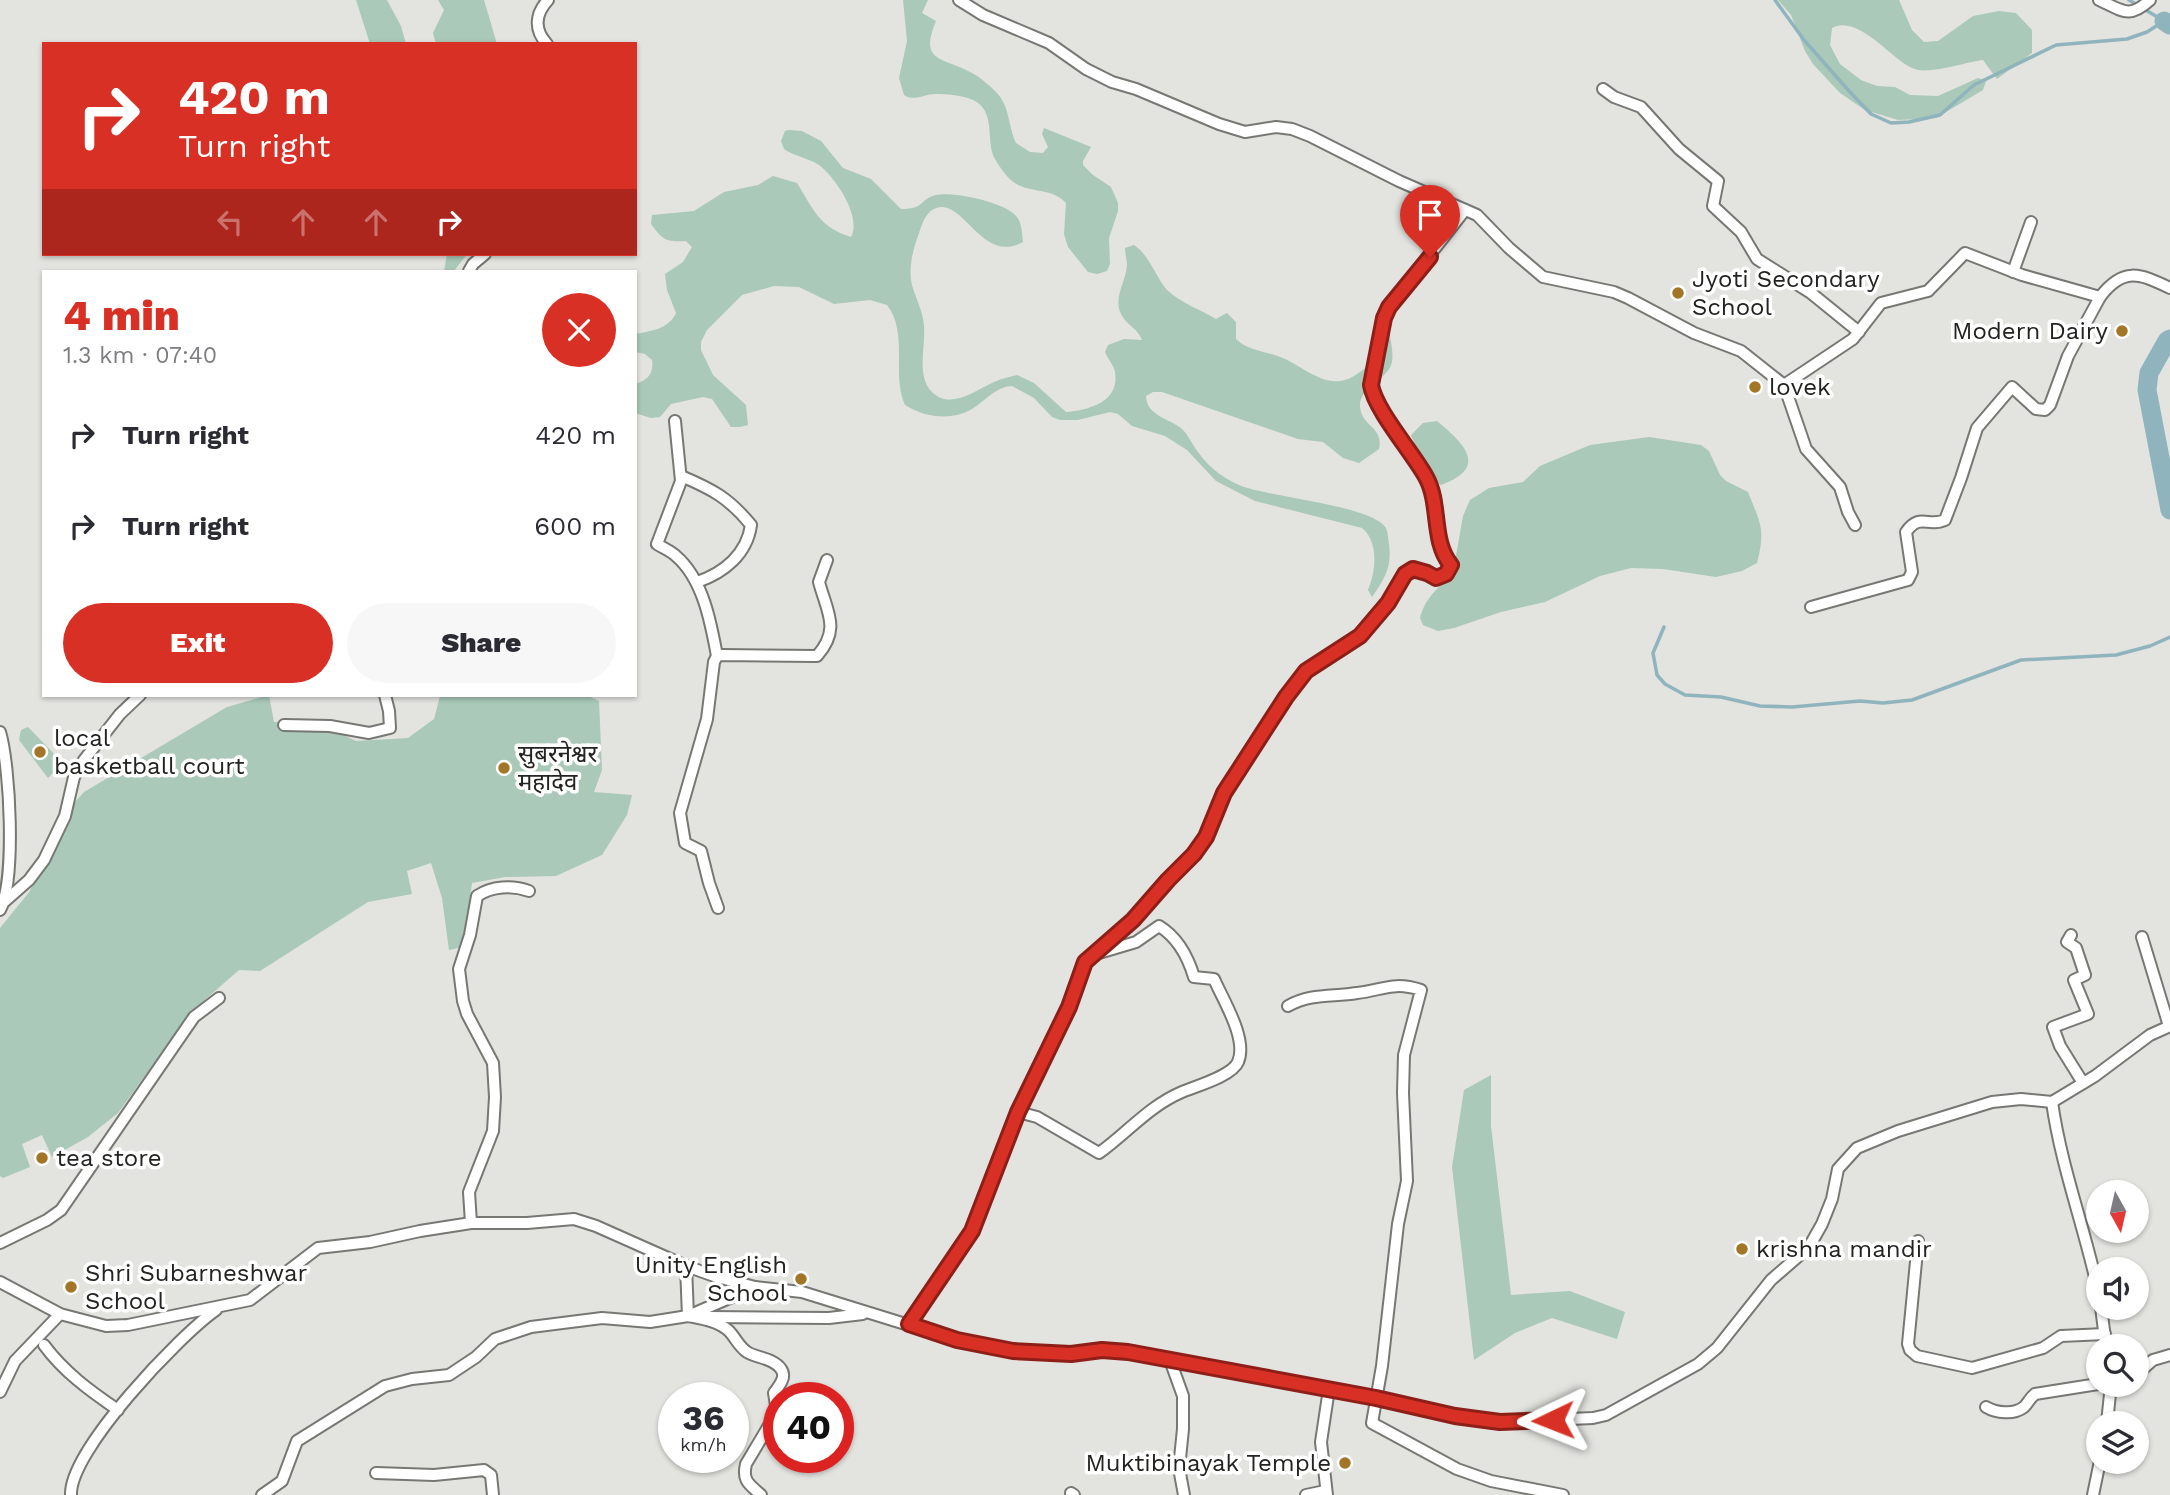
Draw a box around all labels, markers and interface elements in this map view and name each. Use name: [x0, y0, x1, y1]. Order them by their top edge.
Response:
text: 420 m: [178, 68, 330, 126]
icon: right: [63, 70, 154, 161]
text: Turn right: [178, 127, 330, 165]
pin: [1400, 185, 1460, 257]
icon: arrive: [1411, 196, 1449, 234]
icon: left: [211, 203, 249, 241]
icon: ahead: [284, 203, 322, 241]
icon: ahead: [357, 203, 395, 241]
icon: right: [430, 203, 468, 241]
place label: Jyoti Secondary School: [1692, 265, 1880, 321]
marker: Jyoti Secondary School: [1670, 285, 1686, 301]
text: 4 min: [63, 291, 180, 340]
button: close: [542, 293, 616, 367]
place label: Modern Dairy: [1952, 317, 2109, 345]
marker: Modern Dairy: [2114, 323, 2130, 339]
text: 1.3 km · 07:40: [63, 342, 217, 369]
place label: lovek: [1769, 373, 1831, 401]
marker: lovek: [1747, 379, 1763, 395]
icon: right: [63, 416, 101, 454]
text: Turn right: [122, 420, 249, 450]
text: 420 m: [535, 420, 616, 450]
icon: right: [63, 507, 101, 545]
text: Turn right: [122, 511, 249, 541]
text: 600 m: [534, 511, 616, 541]
button: Exit: [63, 603, 333, 683]
button: Share: [347, 603, 616, 683]
place label: local basketball court: [54, 724, 244, 780]
place label: सुबरनेश्वर महादेव: [518, 740, 599, 796]
marker: local basketball court: [32, 744, 48, 760]
marker: सुबरनेश्वर महादेव: [496, 760, 512, 776]
place label: tea store: [56, 1144, 161, 1172]
marker: tea store: [34, 1150, 50, 1166]
north arrow: [2086, 1180, 2149, 1242]
map controls: [2086, 1180, 2149, 1474]
place label: krishna mandir: [1756, 1235, 1932, 1263]
marker: krishna mandir: [1734, 1241, 1750, 1257]
place label: Unity English School: [635, 1251, 788, 1307]
button: sound: [2086, 1257, 2149, 1320]
place label: Shri Subarneshwar School: [85, 1259, 307, 1315]
marker: Unity English School: [793, 1271, 809, 1287]
marker: Shri Subarneshwar School: [63, 1279, 79, 1295]
button: search: [2086, 1334, 2149, 1397]
speed limit sign: 40: [763, 1382, 854, 1473]
position arrow: [1516, 1383, 1590, 1457]
text: 36: [682, 1397, 725, 1439]
button: layers: [2086, 1411, 2149, 1474]
text: km/h: [680, 1434, 727, 1455]
place label: Muktibinayak Temple: [1086, 1449, 1331, 1477]
marker: Muktibinayak Temple: [1337, 1455, 1353, 1471]

